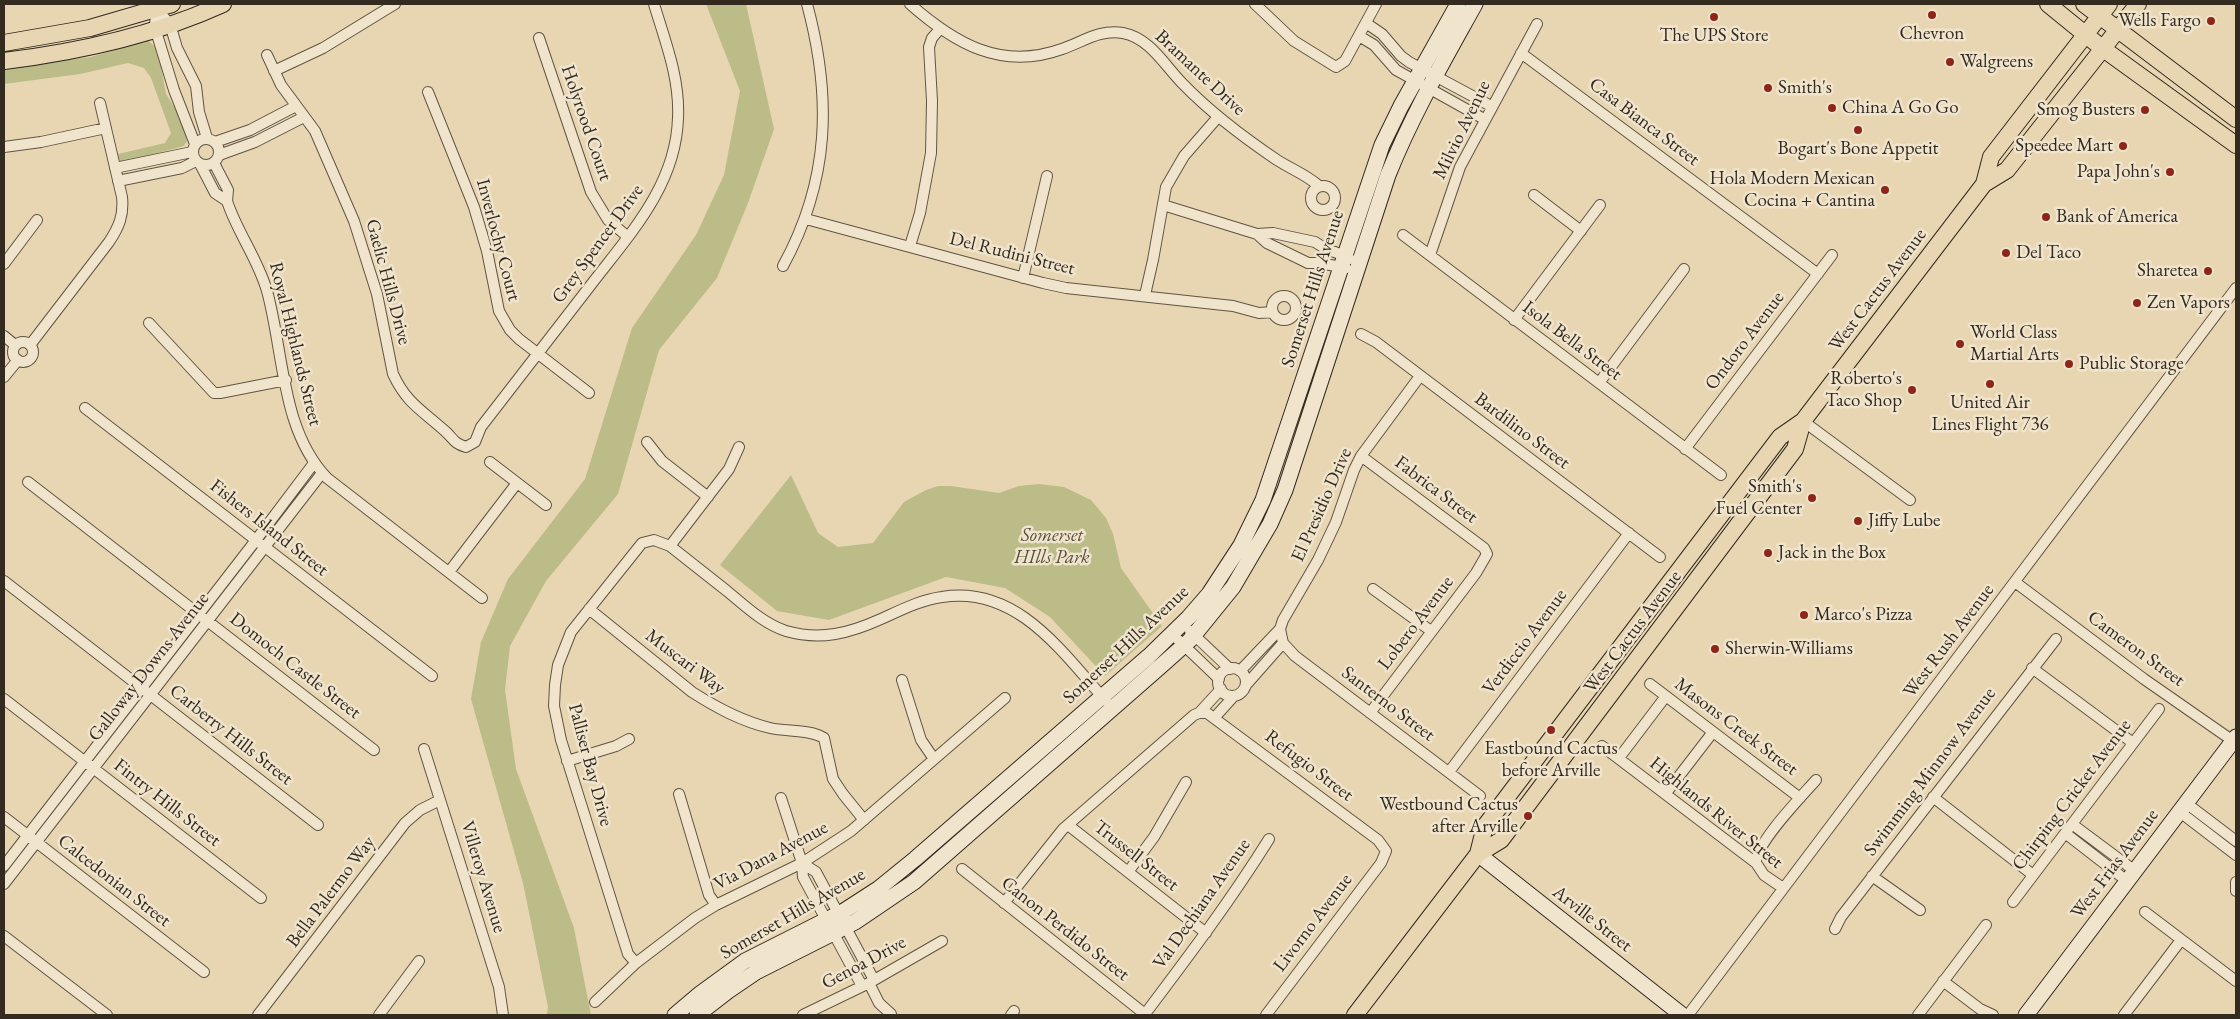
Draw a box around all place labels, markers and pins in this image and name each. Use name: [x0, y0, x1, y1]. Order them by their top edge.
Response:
marker: Chevron: [1926, 9, 1938, 21]
place label: Wells Fargo: [2118, 10, 2201, 32]
marker: The UPS Store: [1708, 11, 1720, 23]
marker: Wells Fargo: [2205, 15, 2217, 27]
place label: Chevron: [1900, 23, 1964, 45]
place label: The UPS Store: [1660, 25, 1768, 47]
place label: Walgreens: [1960, 51, 2033, 73]
marker: Walgreens: [1944, 56, 1956, 68]
place label: Smith's: [1778, 77, 1832, 99]
marker: Smith's: [1762, 82, 1774, 94]
place label: China A Go Go: [1842, 97, 1959, 119]
place label: Smog Busters: [2037, 99, 2135, 121]
marker: China A Go Go: [1826, 102, 1838, 114]
marker: Smog Busters: [2139, 104, 2151, 116]
marker: Bogart's Bone Appetit: [1852, 124, 1864, 136]
place label: Speedee Mart: [2015, 135, 2113, 157]
place label: Bogart's Bone Appetit: [1777, 138, 1939, 160]
marker: Speedee Mart: [2117, 140, 2129, 152]
place label: Papa John's: [2077, 161, 2160, 183]
marker: Papa John's: [2164, 166, 2176, 178]
place label: Hola Modern Mexican Cocina + Cantina: [1709, 168, 1875, 212]
marker: Hola Modern Mexican Cocina + Cantina: [1879, 184, 1891, 196]
place label: Bank of America: [2056, 206, 2178, 228]
marker: Bank of America: [2040, 211, 2052, 223]
place label: Del Taco: [2016, 242, 2081, 264]
marker: Del Taco: [2000, 247, 2012, 259]
place label: Sharetea: [2137, 260, 2198, 282]
marker: Sharetea: [2202, 265, 2214, 277]
place label: Zen Vapors: [2147, 292, 2230, 314]
marker: Zen Vapors: [2131, 297, 2143, 309]
place label: World Class Martial Arts: [1970, 322, 2059, 366]
marker: World Class Martial Arts: [1954, 338, 1966, 350]
place label: Public Storage: [2079, 353, 2184, 375]
marker: Public Storage: [2063, 358, 2075, 370]
place label: Roberto's Taco Shop: [1825, 368, 1902, 412]
marker: United Air Lines Flight 736: [1984, 378, 1996, 390]
marker: Roberto's Taco Shop: [1906, 384, 1918, 396]
place label: United Air Lines Flight 736: [1931, 392, 2049, 436]
place label: Smith's Fuel Center: [1716, 476, 1802, 520]
marker: Smith's Fuel Center: [1806, 492, 1818, 504]
place label: Jiffy Lube: [1868, 510, 1940, 532]
marker: Jiffy Lube: [1852, 515, 1864, 527]
place label: Jack in the Box: [1778, 542, 1886, 564]
marker: Jack in the Box: [1762, 547, 1774, 559]
place label: Marco's Pizza: [1814, 604, 1912, 626]
marker: Marco's Pizza: [1798, 609, 1810, 621]
place label: Sherwin-Williams: [1725, 638, 1853, 660]
marker: Sherwin-Williams: [1709, 643, 1721, 655]
marker: Eastbound Cactus before Arville: [1545, 724, 1557, 736]
place label: Eastbound Cactus before Arville: [1484, 738, 1618, 782]
place label: Westbound Cactus after Arville: [1379, 794, 1518, 838]
marker: Westbound Cactus after Arville: [1522, 810, 1534, 822]

